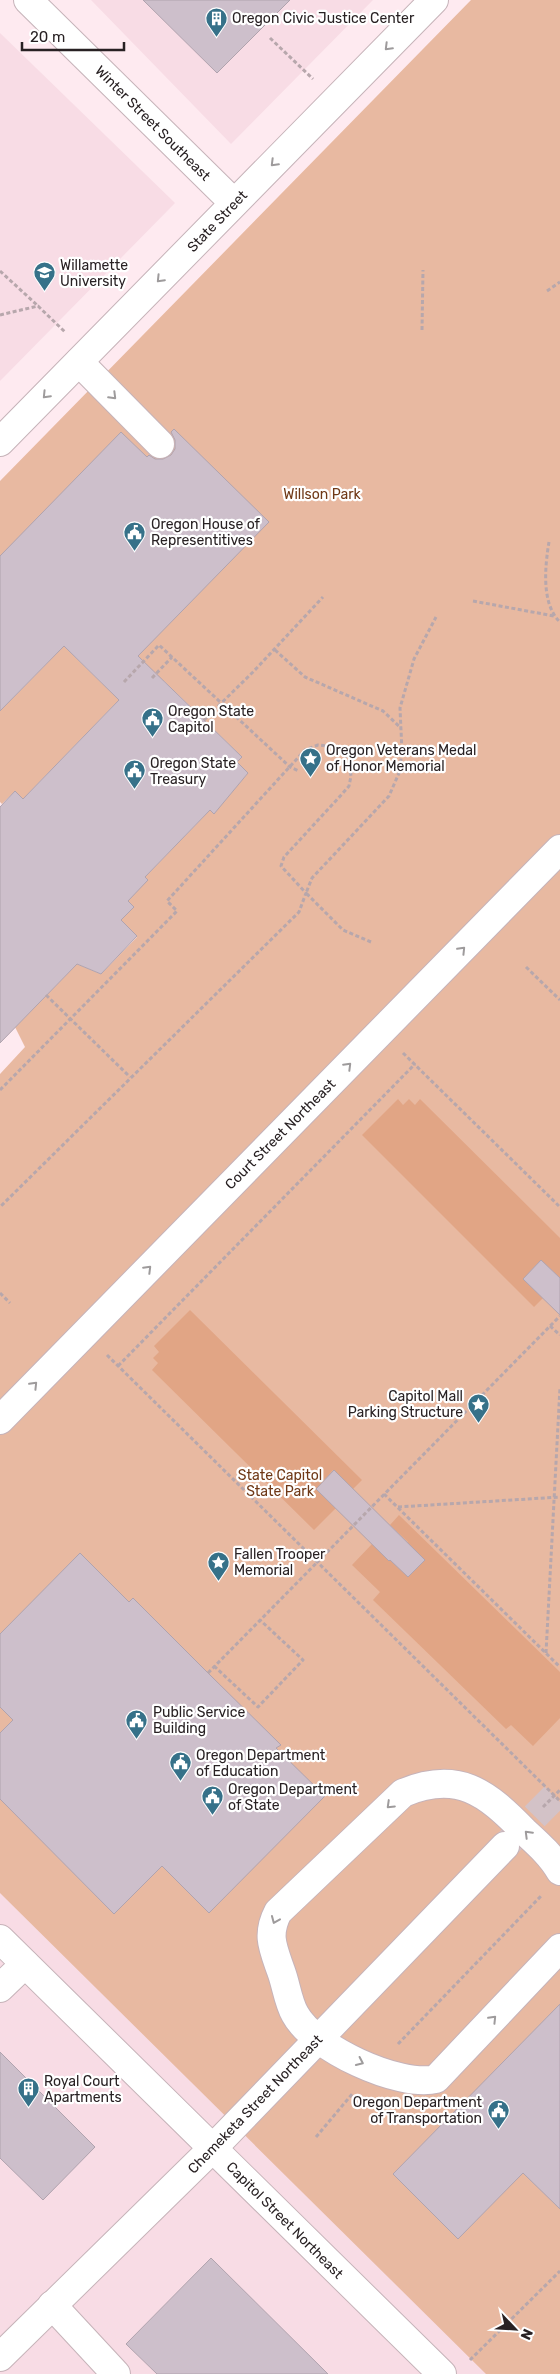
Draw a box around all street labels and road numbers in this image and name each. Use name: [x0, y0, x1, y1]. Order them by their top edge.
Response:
street label: Winter Street Southeast: [91, 62, 214, 185]
street label: State Street: [184, 187, 251, 256]
street label: Court Street Northeast: [222, 1075, 339, 1193]
street label: Chemeketa Street Northeast: [184, 2031, 327, 2177]
street label: Capitol Street Northeast: [223, 2158, 347, 2283]

